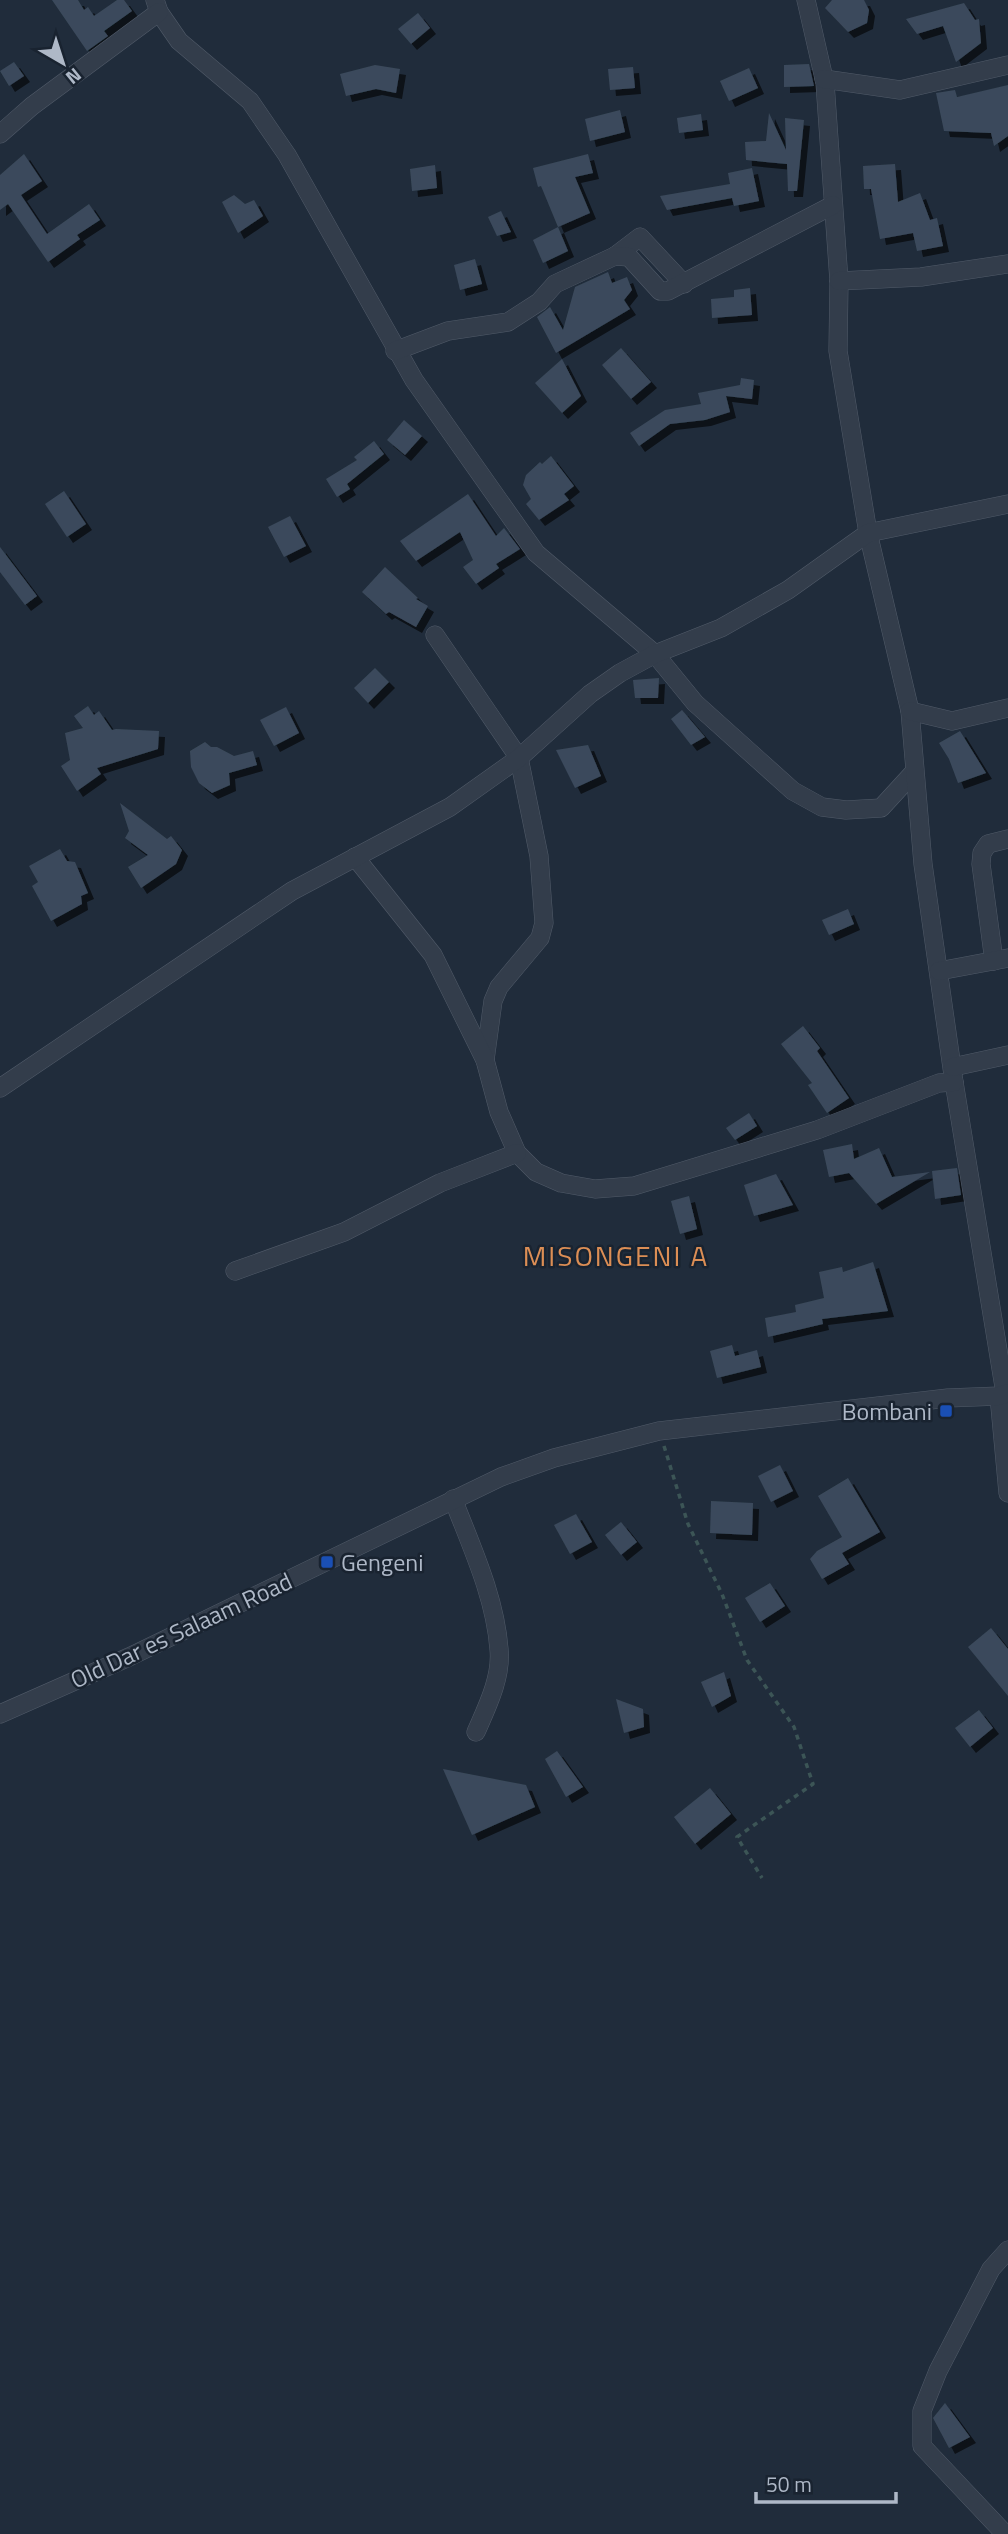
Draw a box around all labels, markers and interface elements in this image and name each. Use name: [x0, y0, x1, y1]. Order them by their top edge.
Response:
north arrow: [28, 28, 98, 98]
text: N: [60, 61, 88, 92]
district label: MISONGENI A: [523, 1234, 709, 1277]
place label: Bombani: [842, 1393, 932, 1429]
marker: Bombani: [938, 1403, 954, 1419]
place label: Gengeni: [341, 1544, 423, 1580]
marker: Gengeni: [319, 1554, 335, 1570]
street label: Old Dar es Salaam Road: [64, 1563, 298, 1697]
scale bar: [756, 2460, 896, 2504]
text: 50 m: [766, 2468, 812, 2500]

